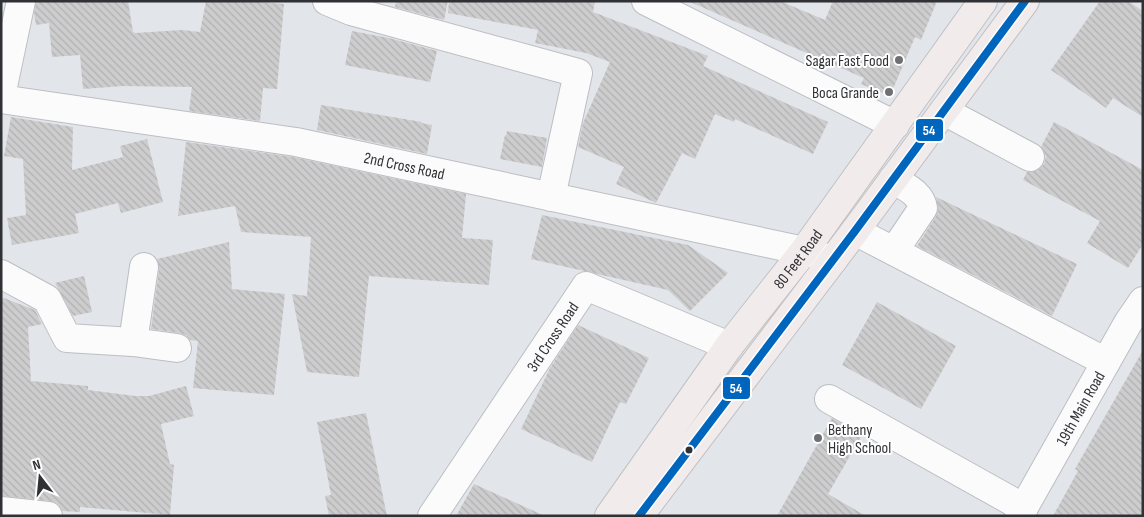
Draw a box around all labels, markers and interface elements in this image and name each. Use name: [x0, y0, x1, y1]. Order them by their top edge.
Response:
place label: Sagar Fast Food: [806, 52, 889, 71]
marker: Sagar Fast Food: [893, 54, 905, 66]
place label: Boca Grande: [812, 84, 879, 103]
marker: Boca Grande: [883, 86, 895, 98]
line badge: 54: [915, 118, 944, 142]
text: 54: [923, 122, 936, 139]
street label: 2nd Cross Road: [362, 149, 446, 185]
street label: 80 Feet Road: [770, 226, 827, 293]
street label: 3rd Cross Road: [523, 299, 583, 376]
street label: 19th Main Road: [1053, 368, 1110, 449]
line badge: 54: [722, 376, 751, 400]
text: 54: [730, 380, 743, 397]
place label: Bethany High School: [828, 421, 891, 458]
marker: Bethany High School: [812, 432, 824, 444]
unlabelled marker: [684, 445, 694, 455]
north arrow: [15, 452, 65, 502]
text: N: [31, 456, 42, 474]

